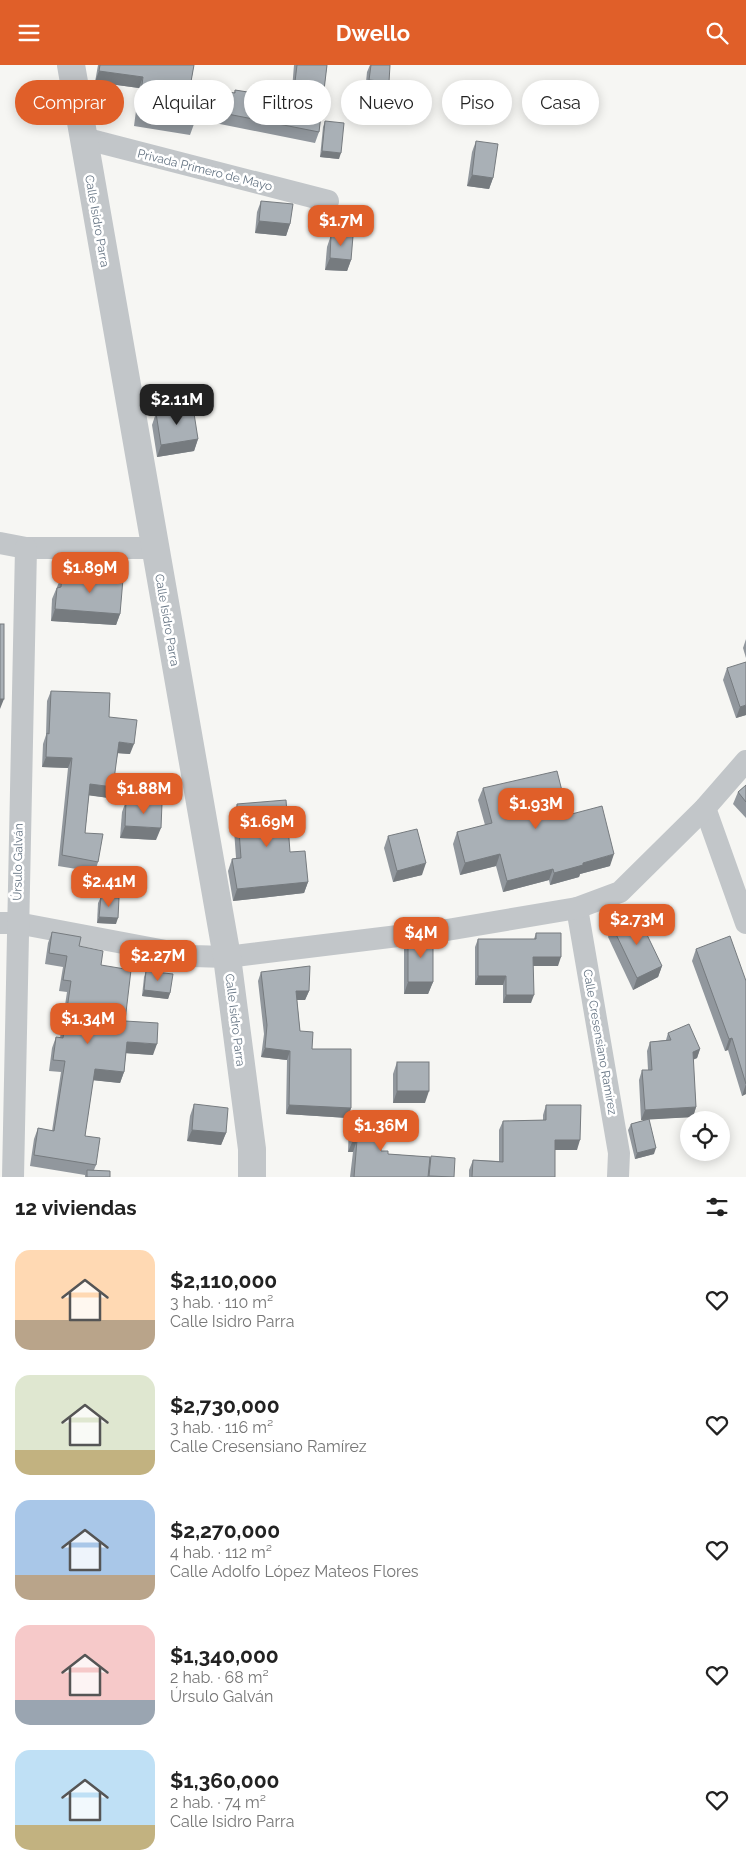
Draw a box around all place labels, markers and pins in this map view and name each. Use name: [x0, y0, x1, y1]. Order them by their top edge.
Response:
pin: $1.7M: [306, 205, 376, 247]
pin: $2.11M: [136, 383, 218, 426]
pin: $1.89M: [49, 551, 131, 594]
pin: $1.88M: [103, 773, 185, 815]
pin: $1.93M: [495, 787, 577, 830]
pin: $1.69M: [226, 805, 308, 848]
pin: $2.41M: [68, 865, 150, 908]
pin: $2.73M: [596, 903, 678, 946]
pin: $4M: [397, 917, 445, 959]
pin: $2.27M: [117, 939, 199, 982]
pin: $1.34M: [47, 1003, 129, 1045]
pin: $1.36M: [340, 1109, 422, 1152]

